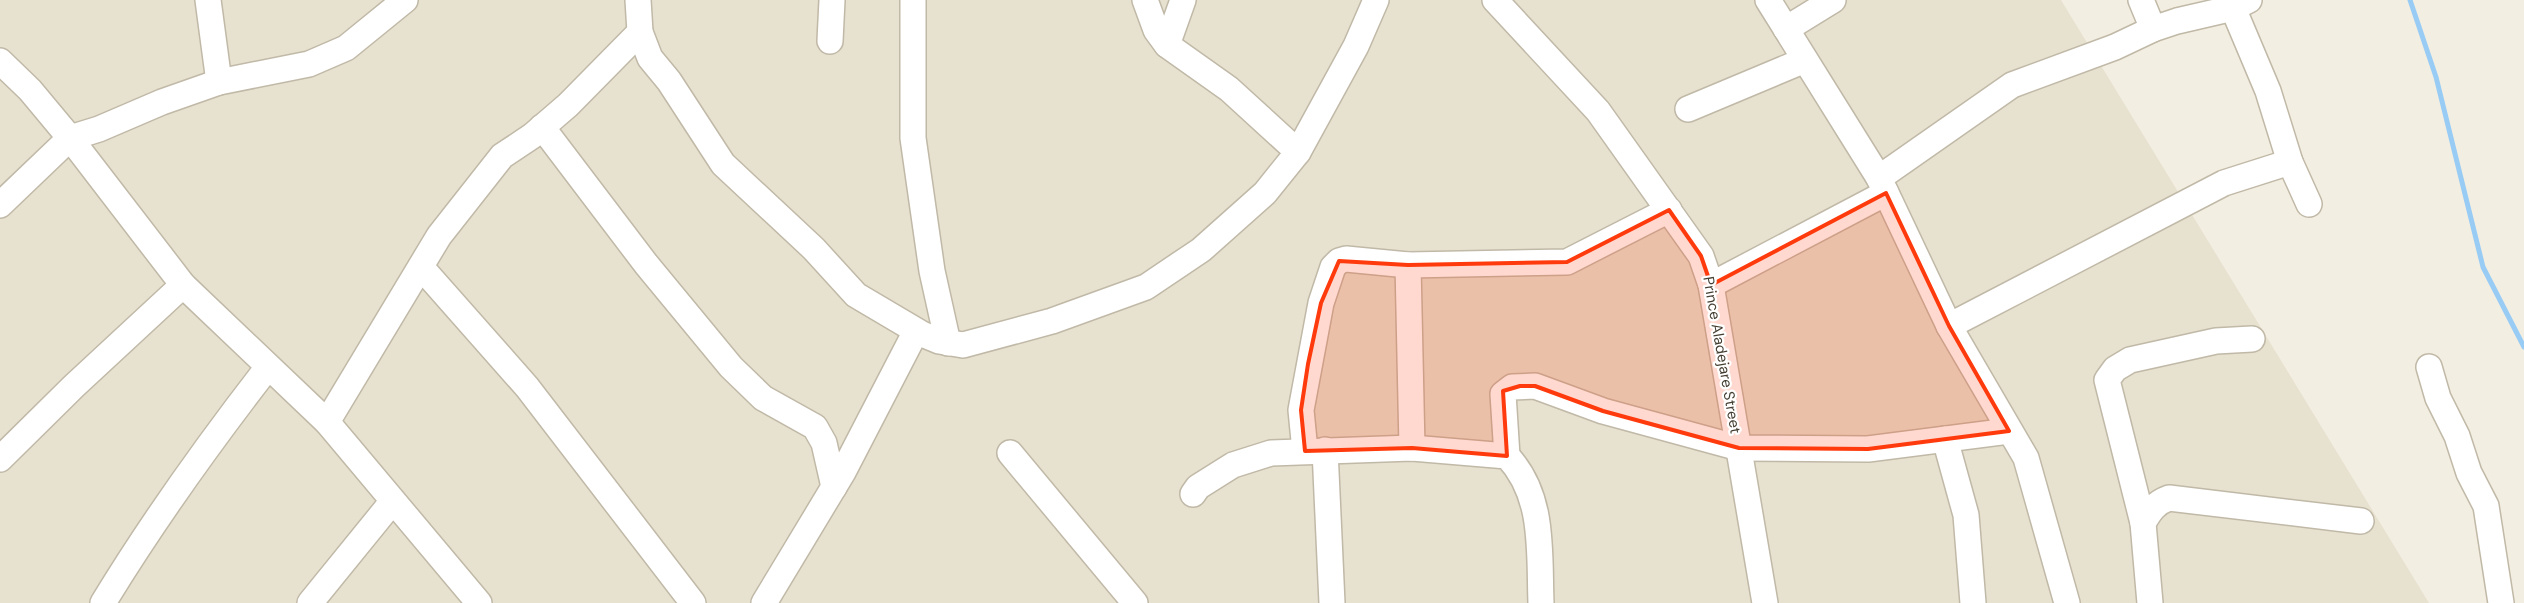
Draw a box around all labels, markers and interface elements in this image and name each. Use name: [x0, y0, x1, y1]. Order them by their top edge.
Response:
street label: Prince Aladejare Street: [1698, 275, 1746, 435]

